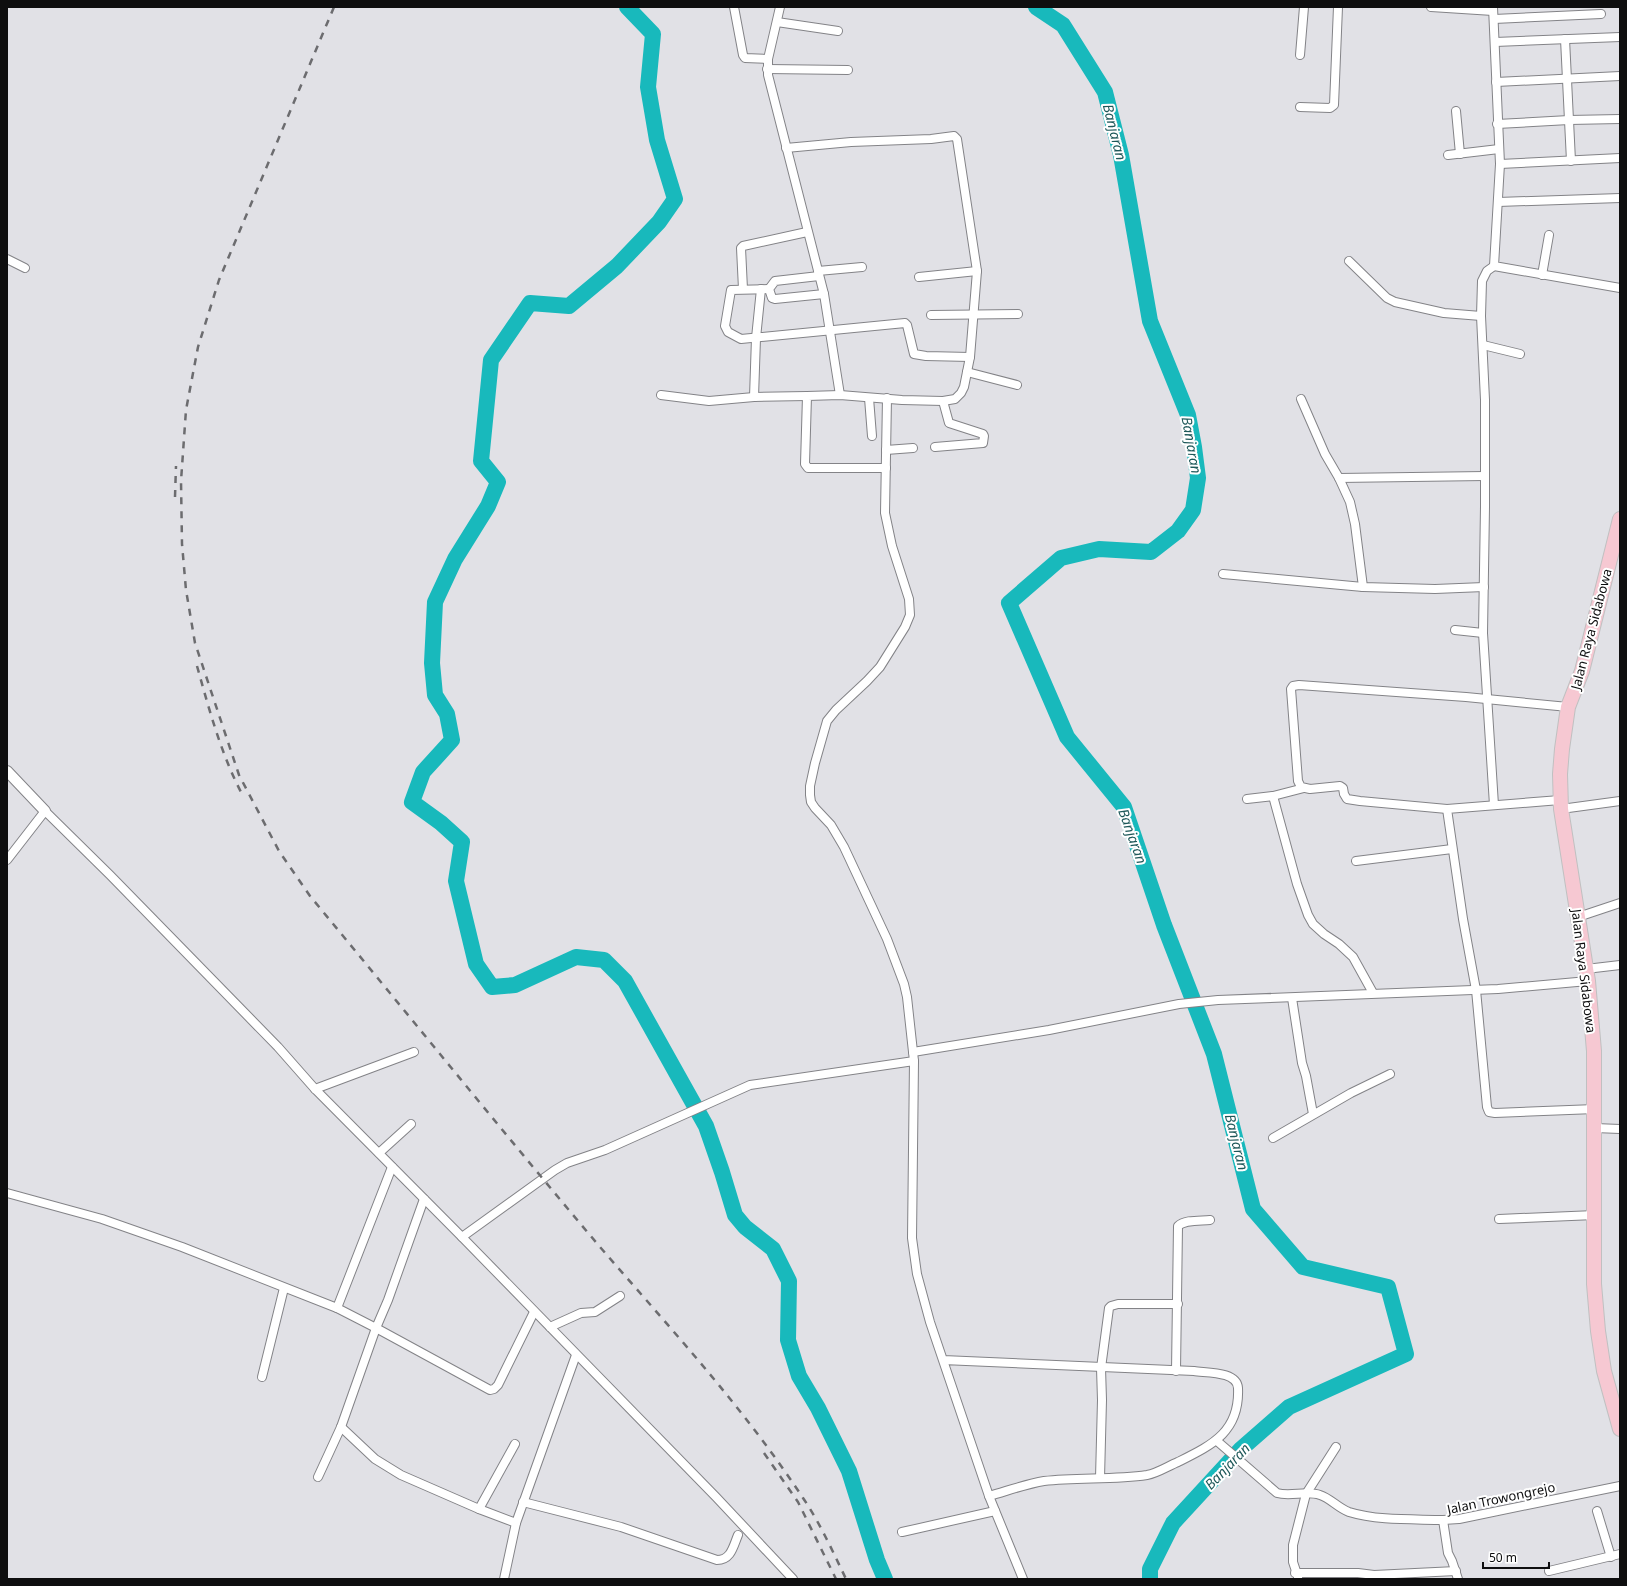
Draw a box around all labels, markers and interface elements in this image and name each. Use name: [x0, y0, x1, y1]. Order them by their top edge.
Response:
water label: Banjaran: [1099, 102, 1131, 162]
water label: Banjaran: [1178, 415, 1206, 475]
street label: Jalan Raya Sidabowa: [1566, 567, 1616, 693]
water label: Banjaran: [1114, 806, 1152, 866]
street label: Jalan Raya Sidabowa: [1567, 906, 1601, 1034]
water label: Banjaran: [1221, 1112, 1253, 1172]
water label: Banjaran: [1200, 1439, 1254, 1493]
street label: Jalan Trowongrejo: [1443, 1478, 1557, 1519]
scale bar: [1483, 1544, 1549, 1570]
text: 50 m: [1489, 1549, 1517, 1566]

